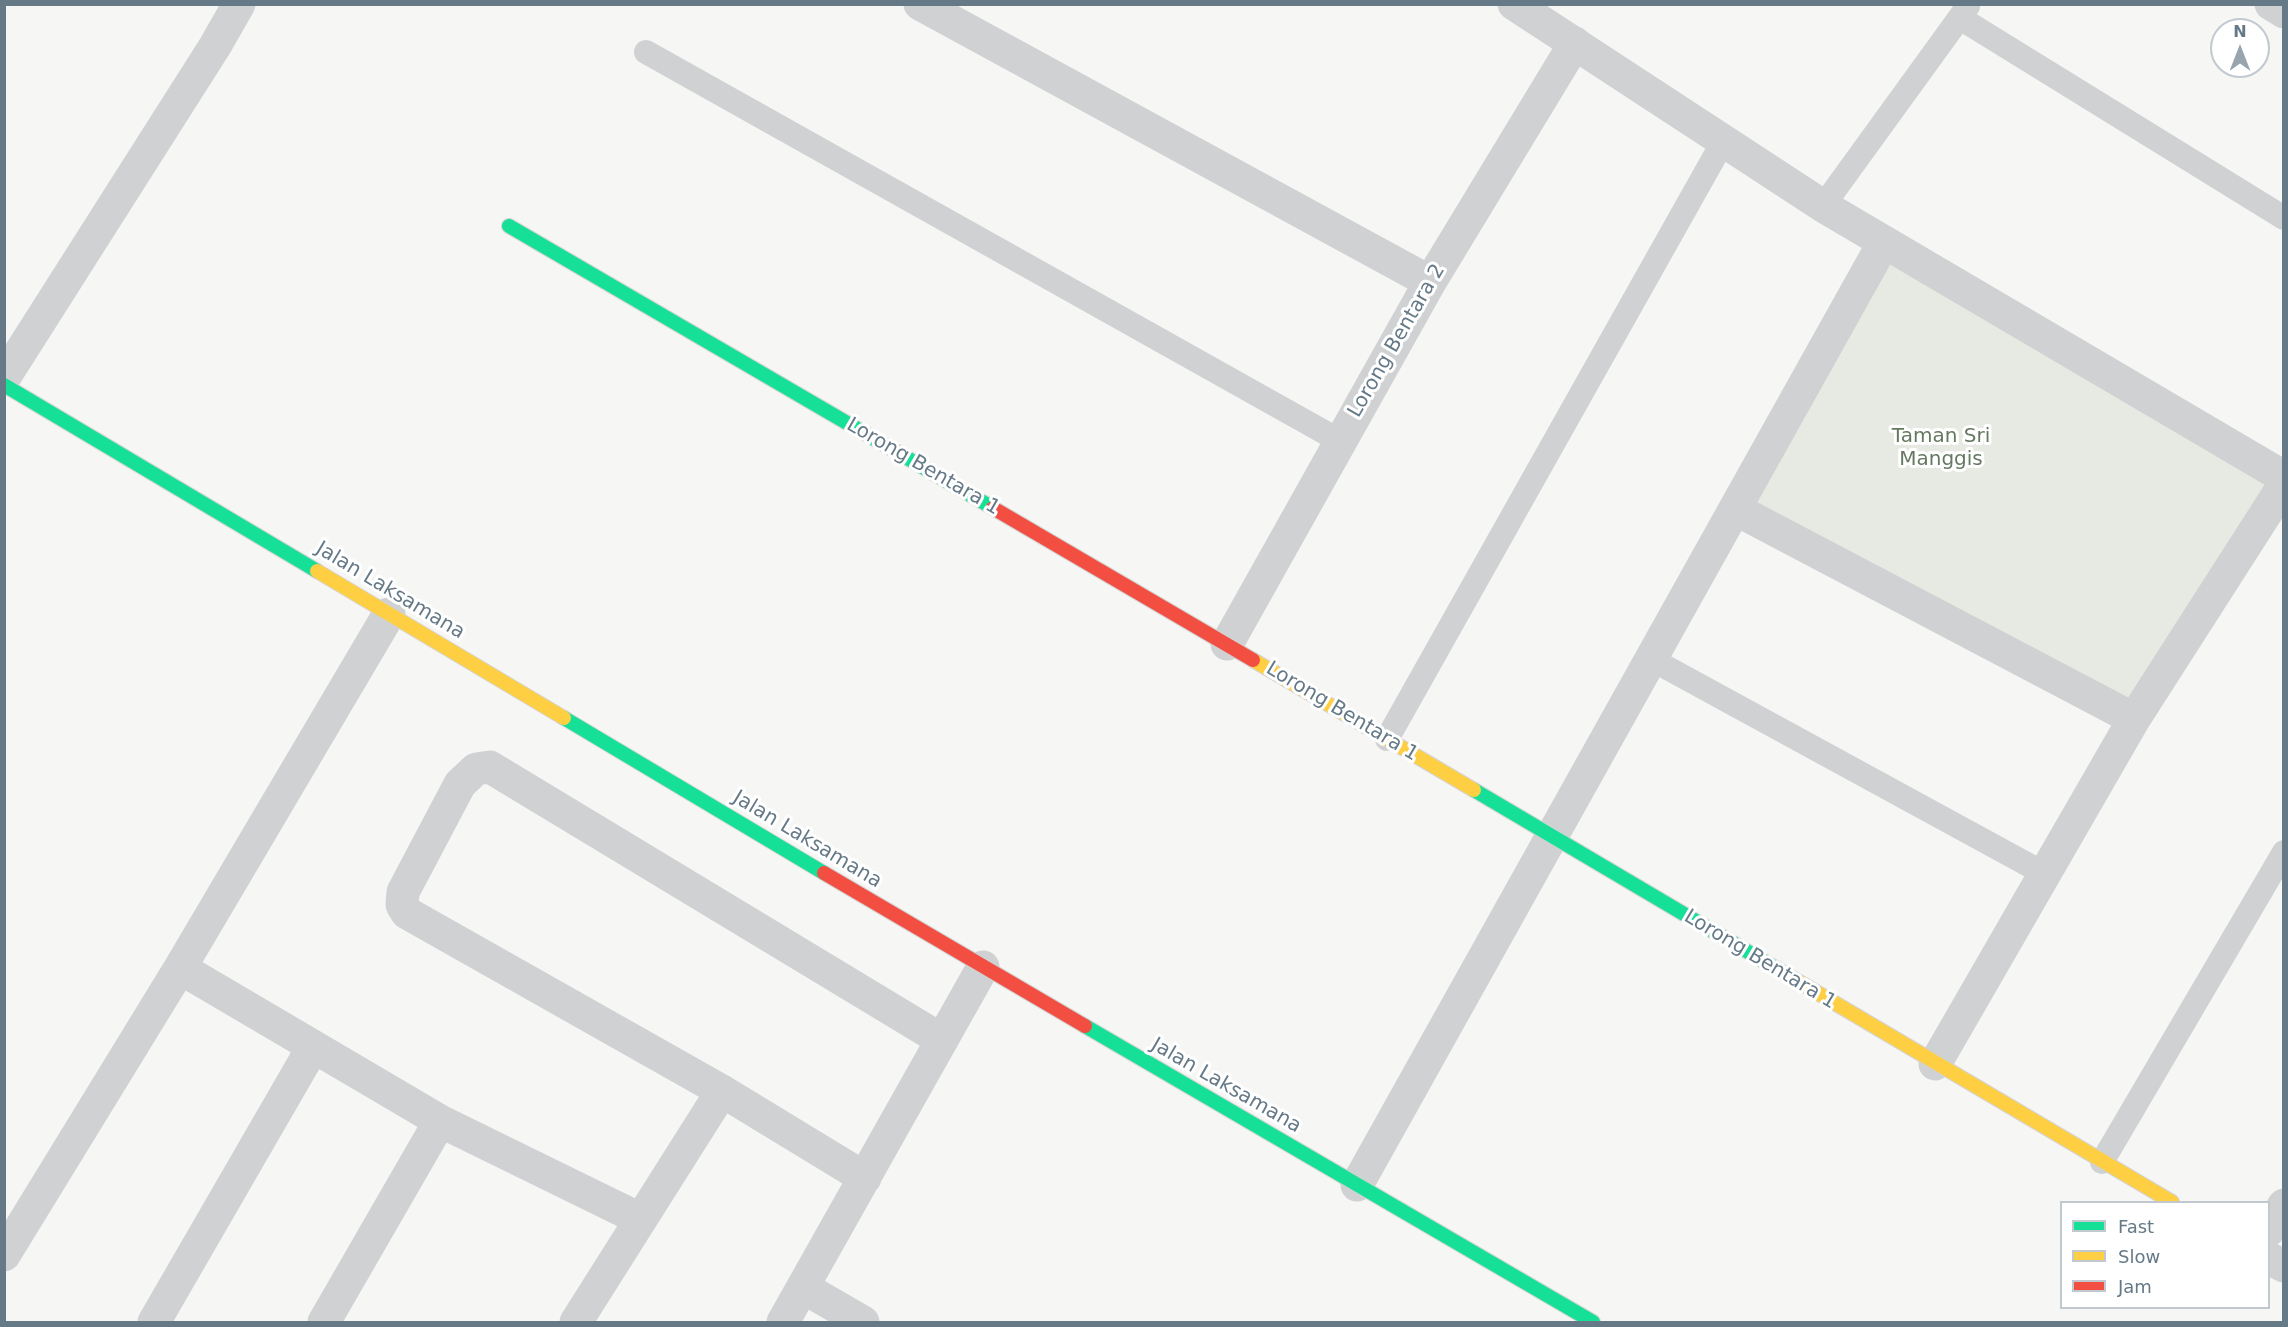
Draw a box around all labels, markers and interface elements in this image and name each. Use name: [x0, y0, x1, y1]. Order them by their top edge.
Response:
north arrow: [2210, 18, 2270, 78]
text: N: [2233, 22, 2247, 41]
street label: Lorong Bentara 2: [1343, 260, 1451, 422]
street label: Lorong Bentara 1: [842, 413, 1004, 521]
park label: Taman Sri Manggis: [1892, 425, 1990, 472]
street label: Jalan Laksamana: [311, 537, 469, 645]
street label: Lorong Bentara 1: [1262, 657, 1422, 767]
street label: Jalan Laksamana: [728, 786, 886, 894]
street label: Lorong Bentara 1: [1680, 905, 1840, 1015]
street label: Jalan Laksamana: [1147, 1033, 1305, 1139]
legend: [2060, 1201, 2270, 1309]
text: Fast: [2118, 1216, 2154, 1237]
text: Slow: [2118, 1246, 2160, 1267]
text: Jam: [2118, 1276, 2152, 1297]

